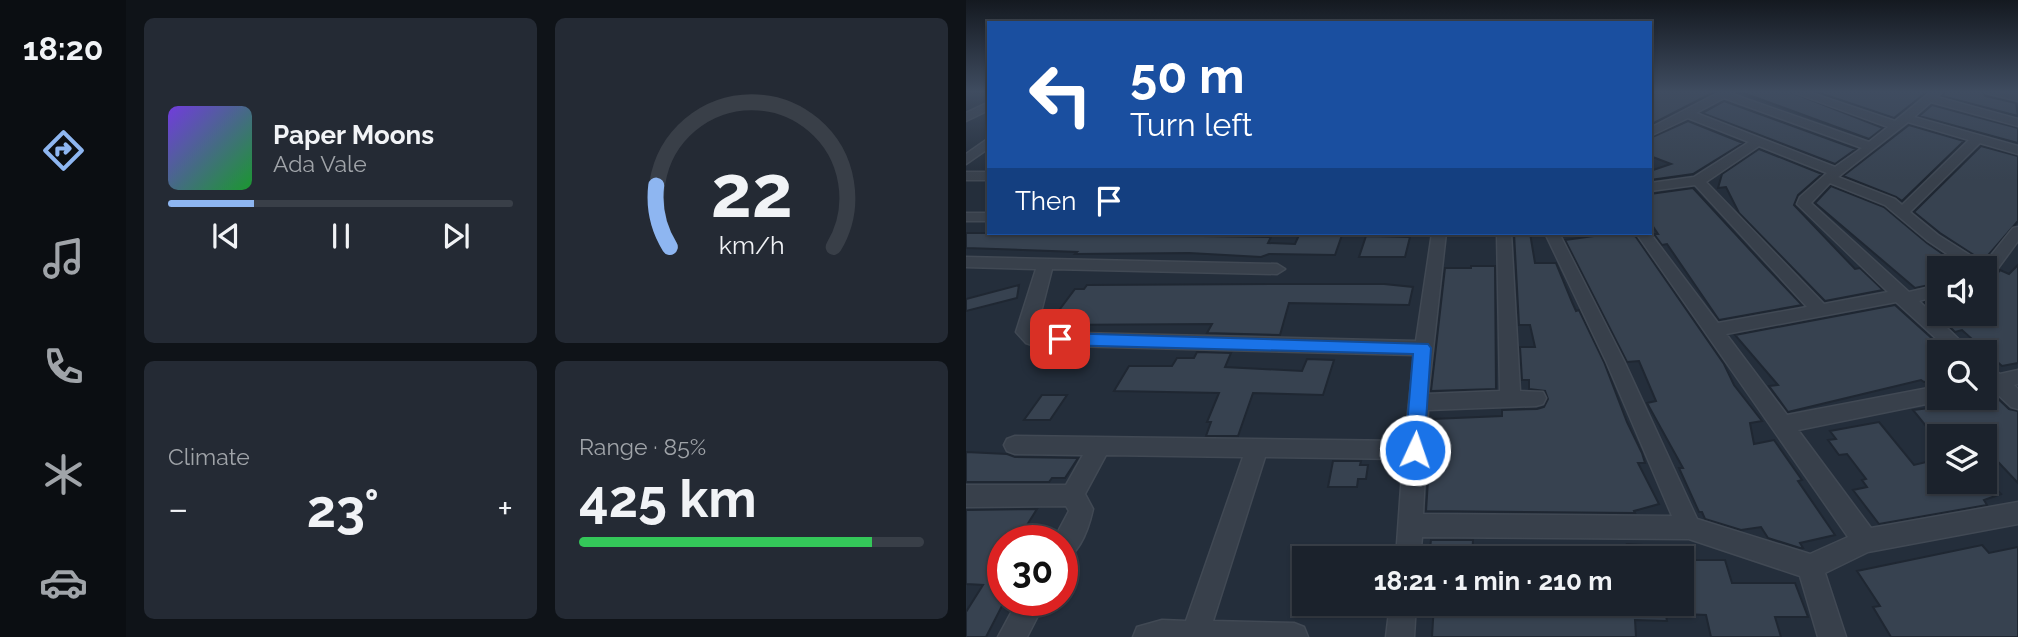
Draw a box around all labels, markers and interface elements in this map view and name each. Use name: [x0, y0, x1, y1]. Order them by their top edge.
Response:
text: 18:20: [23, 30, 103, 67]
text: 50 m: [1130, 47, 1245, 104]
icon: left: [1015, 49, 1106, 140]
text: Turn left: [1130, 106, 1252, 143]
text: Paper Moons: [273, 120, 434, 150]
icon: directions: [39, 126, 88, 175]
text: 22: [710, 149, 793, 234]
text: Ada Vale: [273, 150, 367, 177]
icon: arrive: [1090, 182, 1128, 220]
text: Then: [1015, 186, 1076, 216]
icon: previous: [207, 217, 245, 255]
icon: pause: [322, 217, 360, 255]
icon: next: [437, 217, 475, 255]
text: km/h: [719, 230, 784, 260]
icon: music: [39, 234, 88, 283]
map controls: [1927, 256, 1997, 494]
button: sound: [1927, 256, 1997, 326]
pin: [1030, 309, 1090, 369]
icon: arrive: [1041, 320, 1079, 358]
button: search: [1927, 340, 1997, 410]
icon: phone: [39, 342, 88, 391]
position arrow: [1378, 413, 1452, 487]
button: layers: [1927, 424, 1997, 494]
text: Range · 85%: [579, 433, 706, 460]
text: Climate: [168, 443, 250, 470]
icon: climate: [39, 450, 88, 499]
text: 425 km: [579, 468, 757, 529]
text: 23°: [307, 478, 379, 539]
text: −: [168, 486, 188, 531]
text: +: [497, 486, 513, 531]
speed limit sign: 30: [987, 525, 1078, 616]
icon: car: [39, 558, 88, 607]
text: 18:21 · 1 min · 210 m: [1374, 566, 1612, 596]

